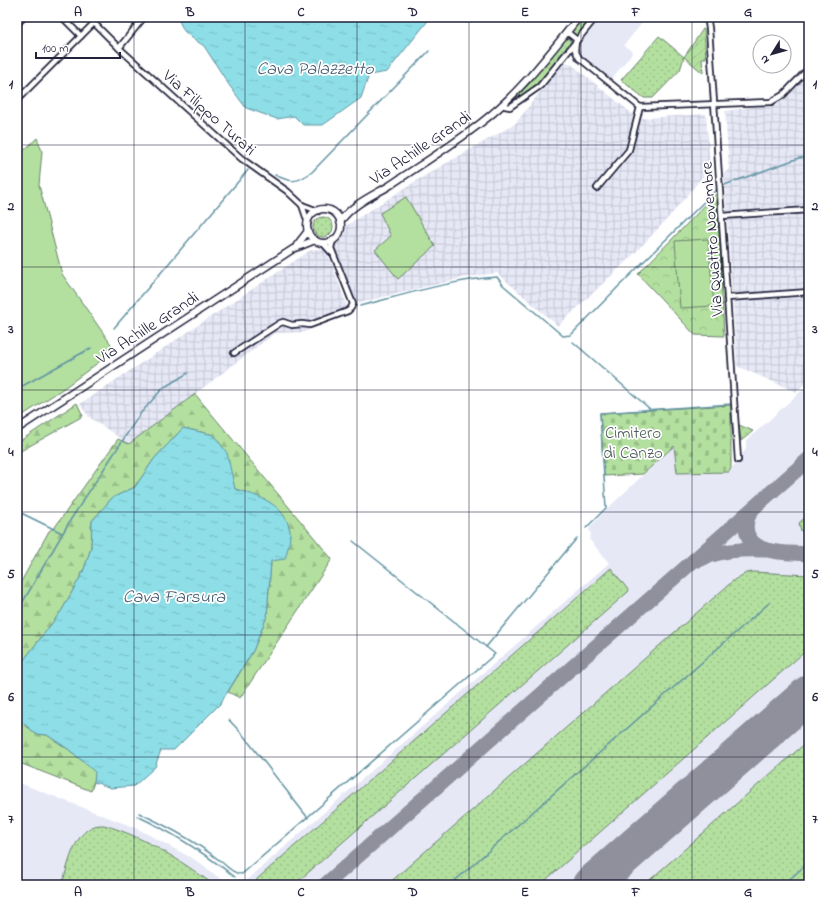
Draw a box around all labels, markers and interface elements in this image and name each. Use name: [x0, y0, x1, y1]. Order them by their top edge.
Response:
text: A: [74, 3, 82, 22]
text: B: [185, 3, 195, 22]
text: C: [297, 3, 305, 22]
text: D: [407, 3, 418, 22]
text: E: [521, 3, 529, 22]
text: F: [631, 3, 641, 22]
text: G: [744, 3, 752, 22]
scale bar: [36, 34, 120, 60]
north arrow: [752, 34, 792, 74]
text: 100 m: [42, 40, 69, 58]
text: N: [756, 52, 773, 67]
water label: Cava Palazzetto: [256, 57, 374, 83]
street label: Via Filippo Turati: [156, 63, 261, 162]
text: 1: [9, 75, 14, 94]
text: 1: [813, 75, 818, 94]
street label: Via Achille Grandi: [364, 105, 477, 192]
street label: Via Quattro Novembre: [695, 160, 730, 318]
text: 2: [7, 197, 15, 216]
text: 2: [811, 197, 819, 216]
street label: Via Achille Grandi: [91, 286, 204, 371]
text: 3: [7, 320, 14, 339]
text: 3: [811, 320, 818, 339]
park label: Cimitero di Canzo: [603, 421, 663, 466]
text: 4: [7, 443, 14, 462]
text: 4: [811, 443, 818, 462]
text: 5: [7, 565, 15, 584]
text: 5: [811, 565, 819, 584]
water label: Cava Farsura: [123, 585, 225, 611]
text: 6: [7, 688, 14, 707]
text: 6: [811, 688, 818, 707]
text: 7: [8, 810, 14, 829]
text: 7: [812, 810, 818, 829]
text: A: [74, 883, 82, 902]
text: B: [185, 883, 195, 902]
text: C: [297, 883, 305, 902]
text: D: [407, 883, 418, 902]
text: E: [521, 883, 529, 902]
text: F: [631, 883, 641, 902]
text: G: [744, 883, 752, 902]

